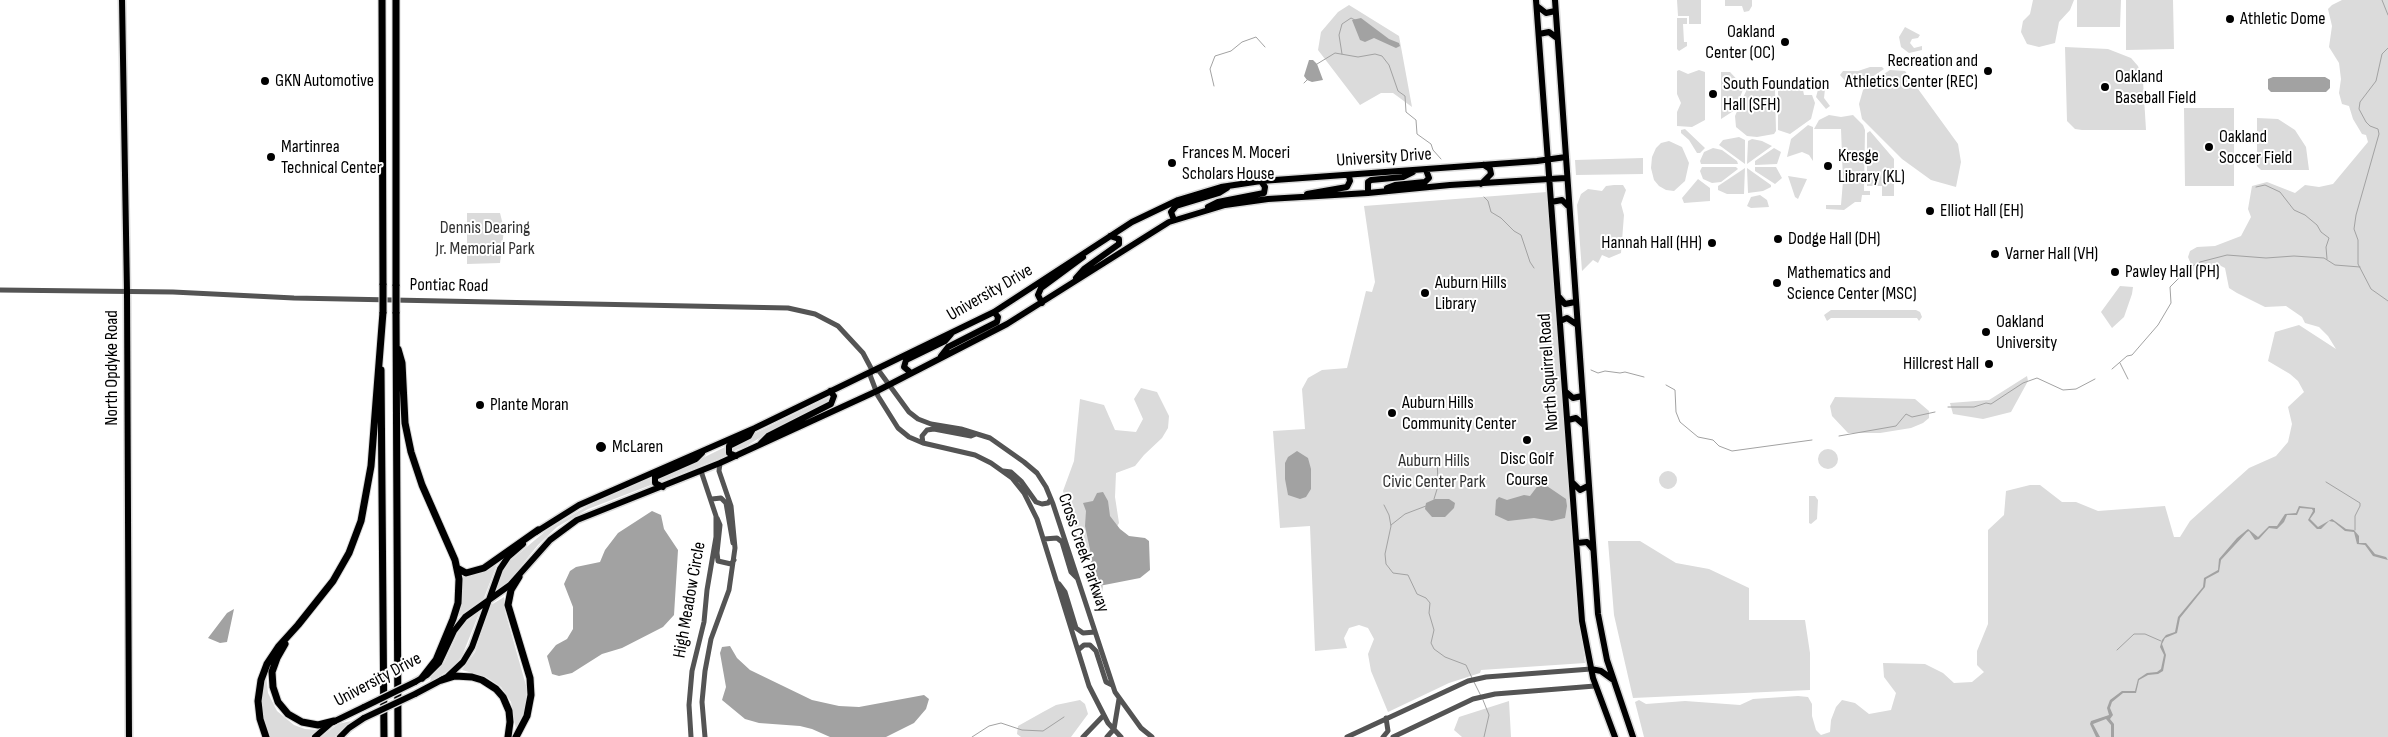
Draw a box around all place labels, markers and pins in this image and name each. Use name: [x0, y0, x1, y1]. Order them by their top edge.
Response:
place label: Athletic Dome: [2240, 8, 2325, 30]
marker: Athletic Dome: [2224, 13, 2236, 25]
place label: Oakland Center (OC): [1705, 21, 1775, 64]
marker: Oakland Center (OC): [1779, 36, 1791, 48]
place label: Recreation and Athletics Center (REC): [1845, 50, 1978, 92]
marker: Recreation and Athletics Center (REC): [1982, 65, 1994, 77]
place label: Oakland Baseball Field: [2115, 66, 2196, 108]
place label: GKN Automotive: [275, 70, 374, 92]
place label: South Foundation Hall (SFH): [1723, 73, 1829, 116]
marker: GKN Automotive: [259, 75, 271, 87]
marker: Oakland Baseball Field: [2099, 81, 2111, 93]
marker: South Foundation Hall (SFH): [1707, 88, 1719, 100]
place label: Oakland Soccer Field: [2219, 126, 2292, 168]
place label: Martinrea Technical Center: [281, 136, 382, 178]
marker: Oakland Soccer Field: [2203, 141, 2215, 153]
place label: Frances M. Moceri Scholars House: [1182, 142, 1290, 184]
place label: Kresge Library (KL): [1838, 145, 1905, 188]
marker: Martinrea Technical Center: [265, 151, 277, 163]
marker: Frances M. Moceri Scholars House: [1166, 157, 1178, 169]
marker: Kresge Library (KL): [1822, 160, 1834, 172]
place label: Elliot Hall (EH): [1940, 200, 2024, 222]
marker: Elliot Hall (EH): [1924, 205, 1936, 217]
place label: Dodge Hall (DH): [1788, 228, 1880, 250]
place label: Hannah Hall (HH): [1601, 232, 1702, 254]
marker: Dodge Hall (DH): [1772, 233, 1784, 245]
marker: Hannah Hall (HH): [1706, 237, 1718, 249]
place label: Varner Hall (VH): [2005, 243, 2098, 265]
marker: Varner Hall (VH): [1989, 248, 2001, 260]
place label: Pawley Hall (PH): [2125, 261, 2220, 283]
place label: Mathematics and Science Center (MSC): [1787, 262, 1917, 304]
marker: Pawley Hall (PH): [2109, 266, 2121, 278]
place label: Auburn Hills Library: [1435, 272, 1507, 314]
marker: Mathematics and Science Center (MSC): [1771, 277, 1783, 289]
marker: Auburn Hills Library: [1419, 287, 1431, 299]
place label: Oakland University: [1996, 311, 2057, 354]
marker: Oakland University: [1980, 326, 1992, 338]
place label: Hillcrest Hall: [1903, 353, 1979, 375]
marker: Hillcrest Hall: [1983, 358, 1995, 370]
place label: Auburn Hills Community Center: [1402, 392, 1516, 434]
place label: Plante Moran: [490, 394, 569, 416]
marker: Plante Moran: [474, 399, 486, 411]
marker: Auburn Hills Community Center: [1386, 407, 1398, 419]
marker: Disc Golf Course: [1521, 434, 1533, 446]
place label: McLaren: [612, 436, 663, 458]
marker: McLaren: [594, 440, 608, 454]
place label: Disc Golf Course: [1500, 448, 1554, 490]

